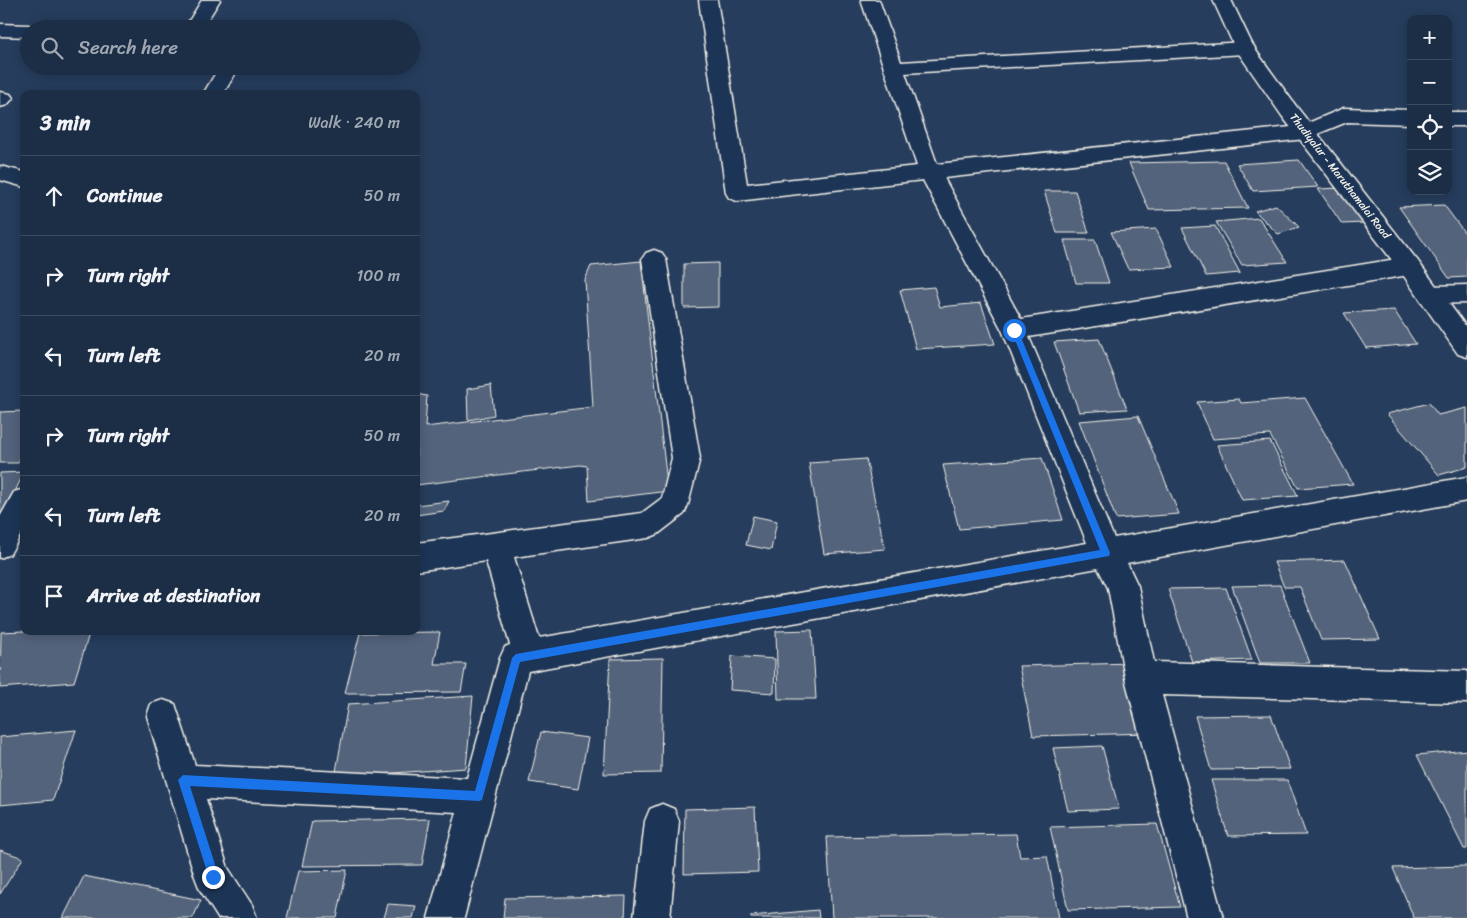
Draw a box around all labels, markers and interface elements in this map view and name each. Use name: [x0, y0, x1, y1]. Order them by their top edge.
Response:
map controls: [1407, 15, 1452, 195]
button: +: [1407, 15, 1452, 60]
search box: [20, 20, 420, 75]
text: Search here: [78, 31, 178, 64]
icon: search: [38, 34, 66, 62]
button: −: [1407, 60, 1452, 105]
text: 3 min: [40, 104, 90, 142]
button: locate: [1407, 105, 1452, 150]
text: Walk · 240 m: [308, 108, 400, 137]
street label: Thudiyalur - Maruthamalai Road: [1285, 109, 1396, 244]
button: layers: [1407, 150, 1452, 195]
text: Continue: [87, 179, 163, 212]
text: 50 m: [364, 181, 400, 210]
icon: ahead: [40, 182, 68, 210]
text: Turn right: [87, 259, 169, 292]
text: 100 m: [356, 261, 400, 290]
icon: right: [40, 262, 68, 290]
route start: [1003, 319, 1026, 342]
text: Turn left: [87, 339, 160, 372]
text: 20 m: [364, 341, 400, 370]
icon: left: [40, 342, 68, 370]
text: Turn right: [87, 419, 169, 452]
text: 50 m: [364, 421, 400, 450]
icon: right: [40, 422, 68, 450]
text: Turn left: [87, 499, 160, 532]
text: 20 m: [364, 501, 400, 530]
icon: left: [40, 502, 68, 530]
text: Arrive at destination: [87, 579, 260, 612]
icon: arrive: [40, 582, 68, 610]
route end: [202, 866, 225, 889]

